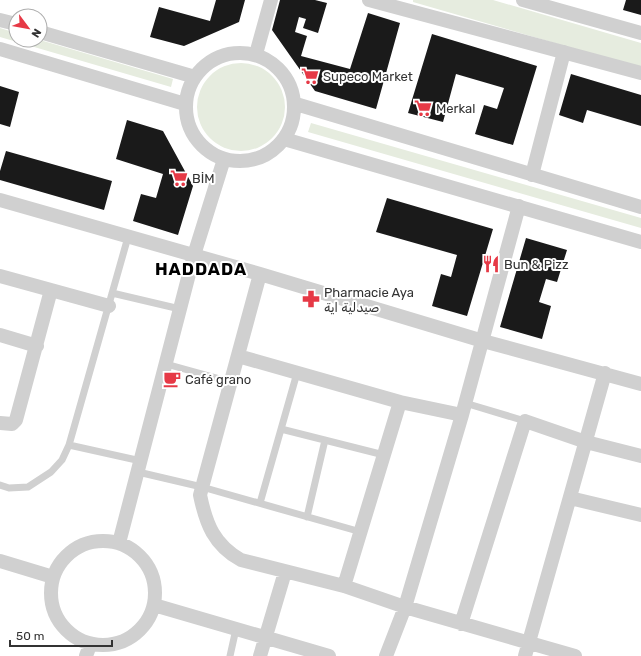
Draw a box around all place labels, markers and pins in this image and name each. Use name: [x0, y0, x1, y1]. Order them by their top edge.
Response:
supermarket icon: Supeco Market: [300, 66, 320, 86]
place label: Supeco Market: [323, 69, 413, 84]
supermarket icon: Merkal: [413, 98, 433, 118]
place label: Merkal: [436, 101, 475, 116]
supermarket icon: BİM: [169, 168, 189, 188]
place label: BİM: [192, 171, 215, 186]
restaurant icon: Bun & Pizz: [481, 254, 501, 274]
place label: Bun & Pizz: [504, 257, 569, 272]
place label: Pharmacie Aya صيدلية اية: [324, 285, 414, 315]
pharmacy icon: Pharmacie Aya صيدلية اية: [301, 289, 321, 309]
cafe icon: Café grano: [162, 369, 182, 389]
place label: Café grano: [185, 372, 251, 388]

